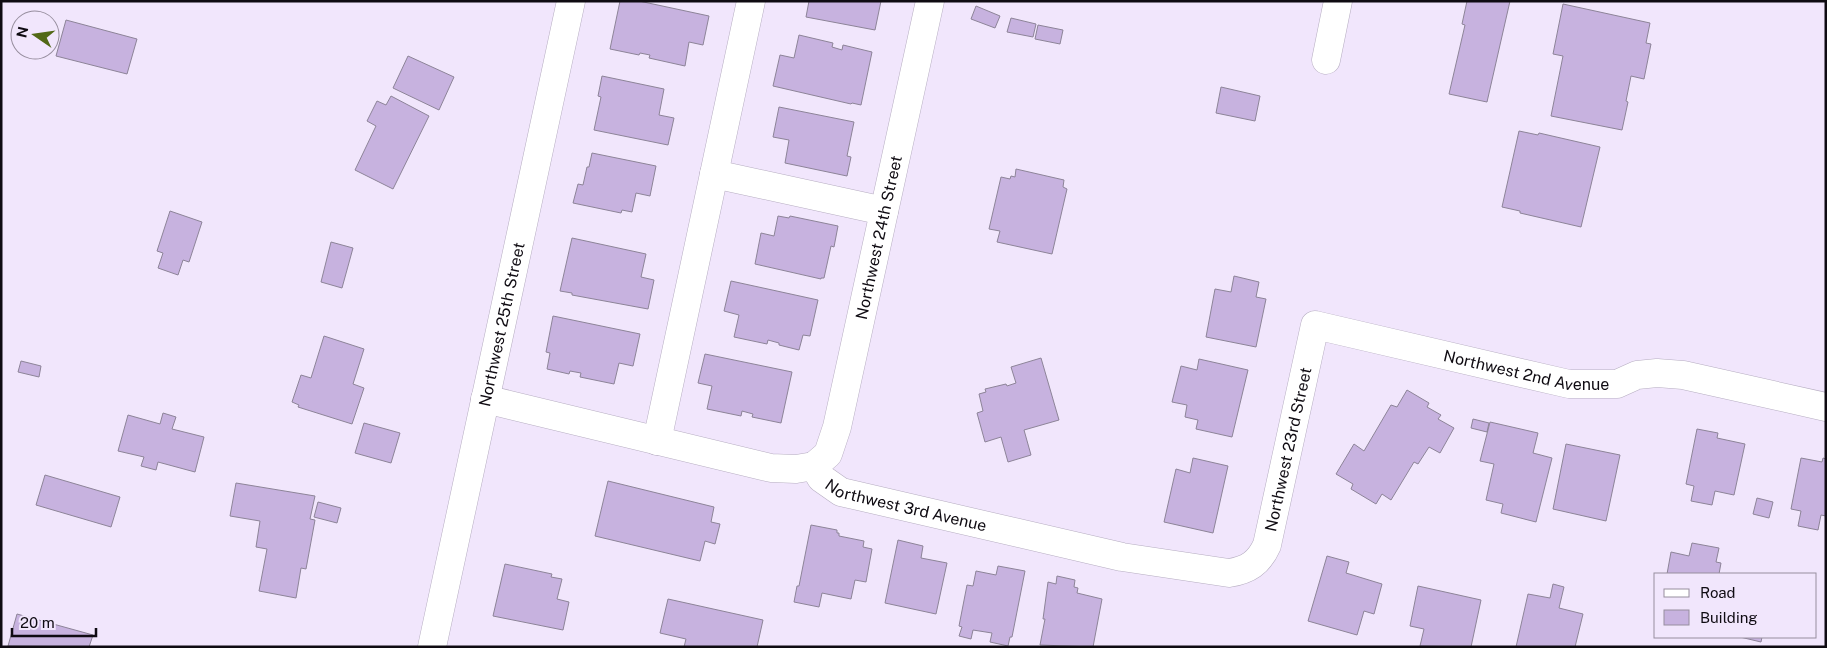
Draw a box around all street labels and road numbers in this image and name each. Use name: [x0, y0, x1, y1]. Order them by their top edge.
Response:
street label: Northwest 24th Street: [852, 154, 906, 321]
street label: Northwest 25th Street: [475, 241, 529, 408]
street label: Northwest 2nd Avenue: [1442, 346, 1609, 395]
street label: Northwest 23rd Street: [1261, 365, 1316, 533]
street label: Northwest 3rd Avenue: [821, 475, 989, 535]

